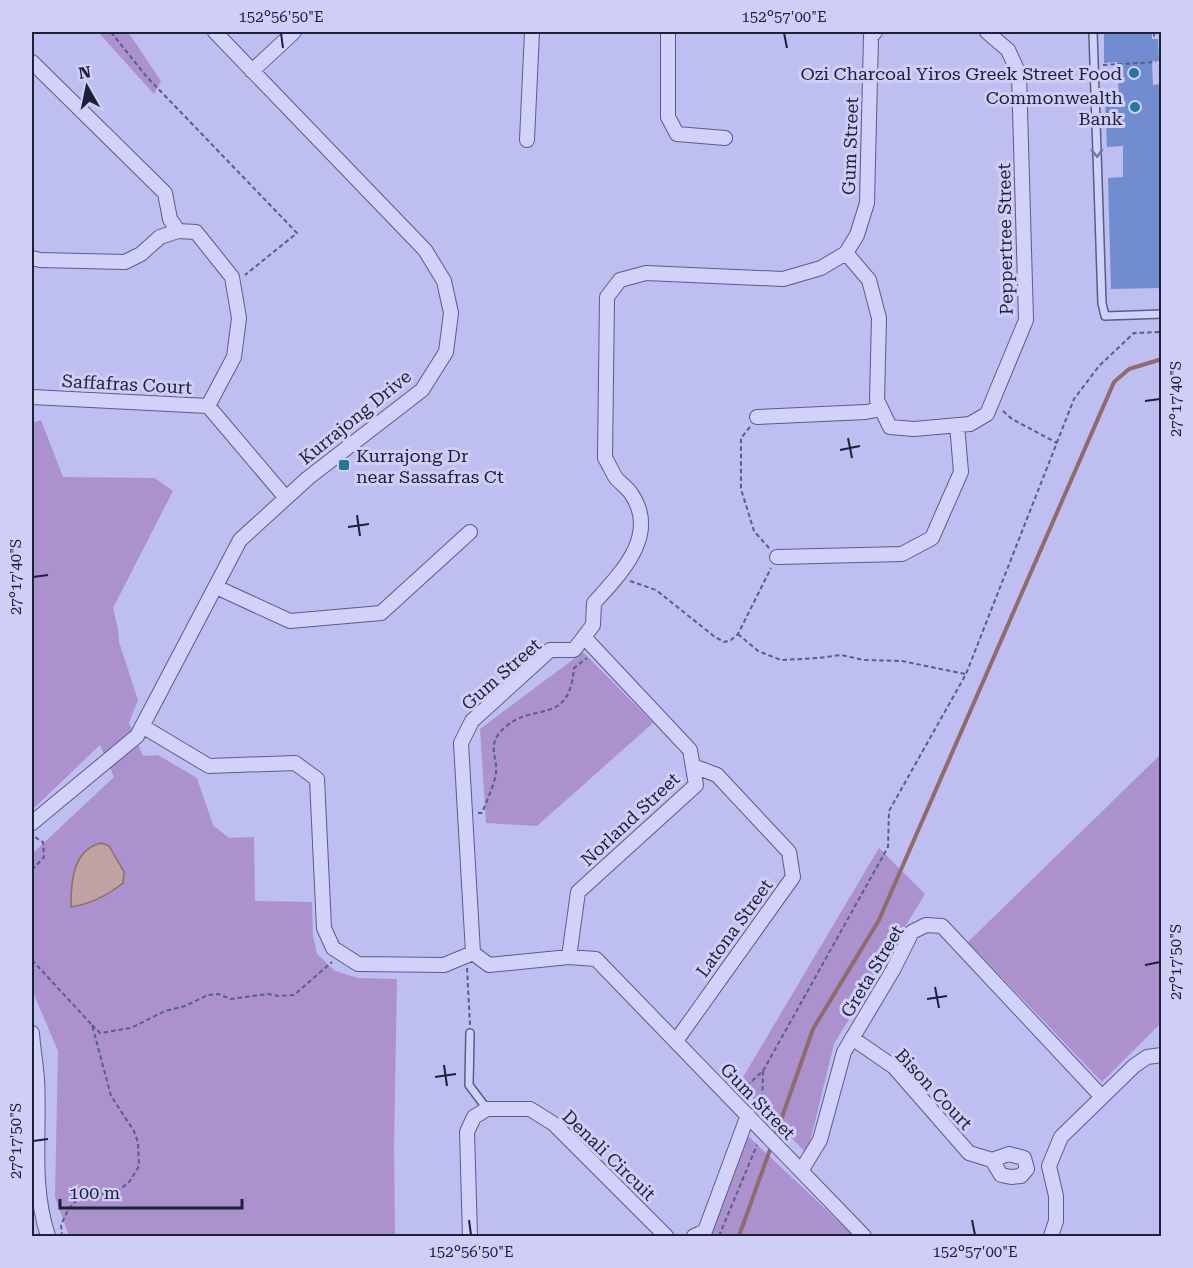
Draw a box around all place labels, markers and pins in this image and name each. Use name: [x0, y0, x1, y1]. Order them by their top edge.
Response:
place label: Ozi Charcoal Yiros Greek Street Food: [800, 63, 1122, 84]
marker: Ozi Charcoal Yiros Greek Street Food: [1127, 66, 1141, 80]
place label: Commonwealth Bank: [986, 87, 1123, 129]
marker: Commonwealth Bank: [1128, 100, 1142, 114]
place label: Kurrajong Dr near Sassafras Ct: [356, 445, 504, 487]
marker: Kurrajong Dr near Sassafras Ct: [337, 458, 351, 472]

